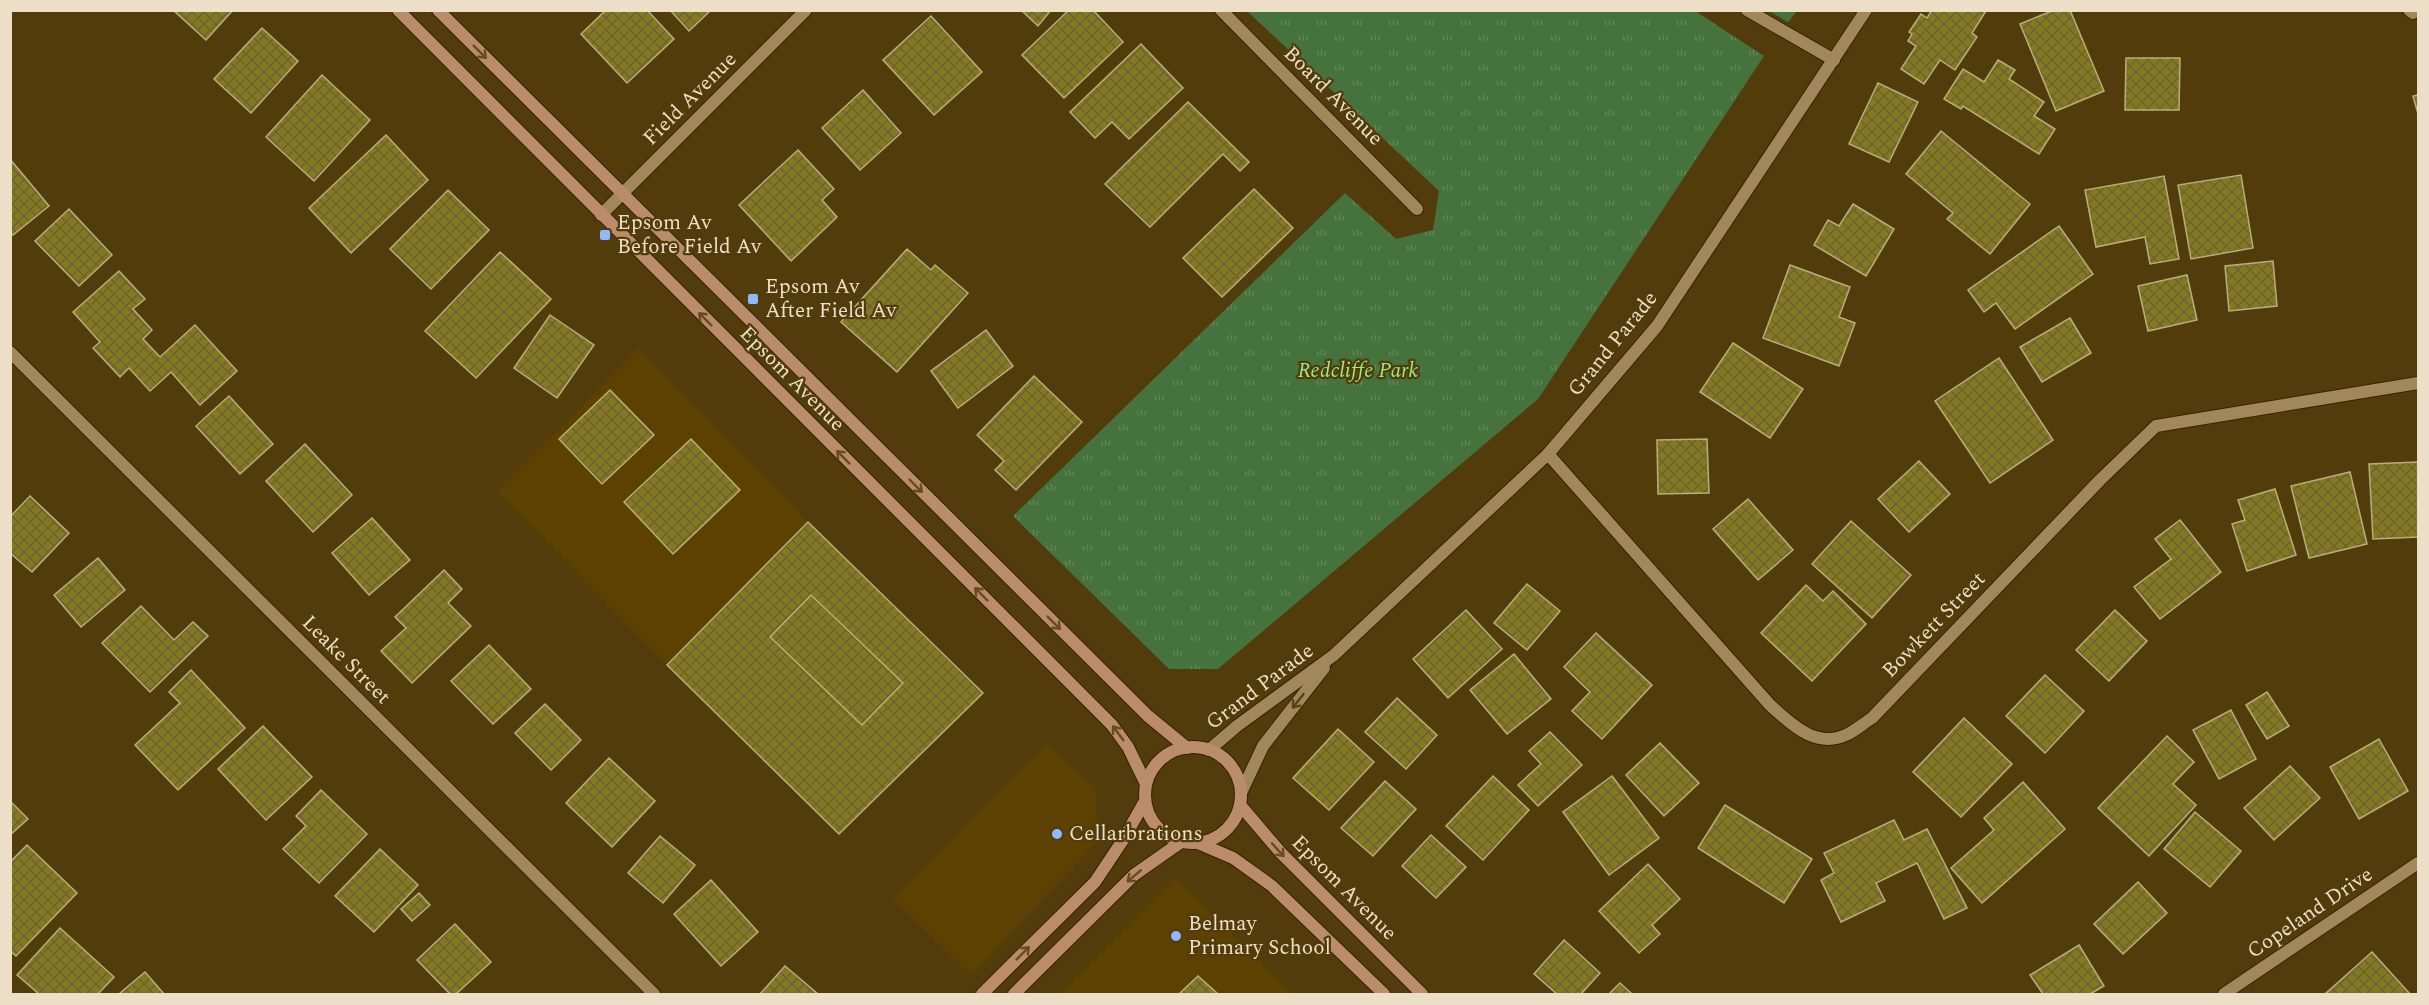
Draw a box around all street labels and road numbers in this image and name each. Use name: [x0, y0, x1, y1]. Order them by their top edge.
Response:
street label: Board Avenue: [1276, 39, 1390, 153]
street label: Field Avenue: [636, 45, 744, 153]
street label: Grand Parade: [1560, 284, 1666, 404]
street label: Epsom Avenue: [732, 319, 852, 439]
street label: Bowkett Street: [1875, 564, 1993, 686]
street label: Leake Street: [294, 608, 398, 712]
street label: Grand Parade: [1199, 636, 1321, 738]
street label: Epsom Avenue: [1284, 828, 1404, 948]
street label: Copeland Drive: [2241, 859, 2379, 967]

